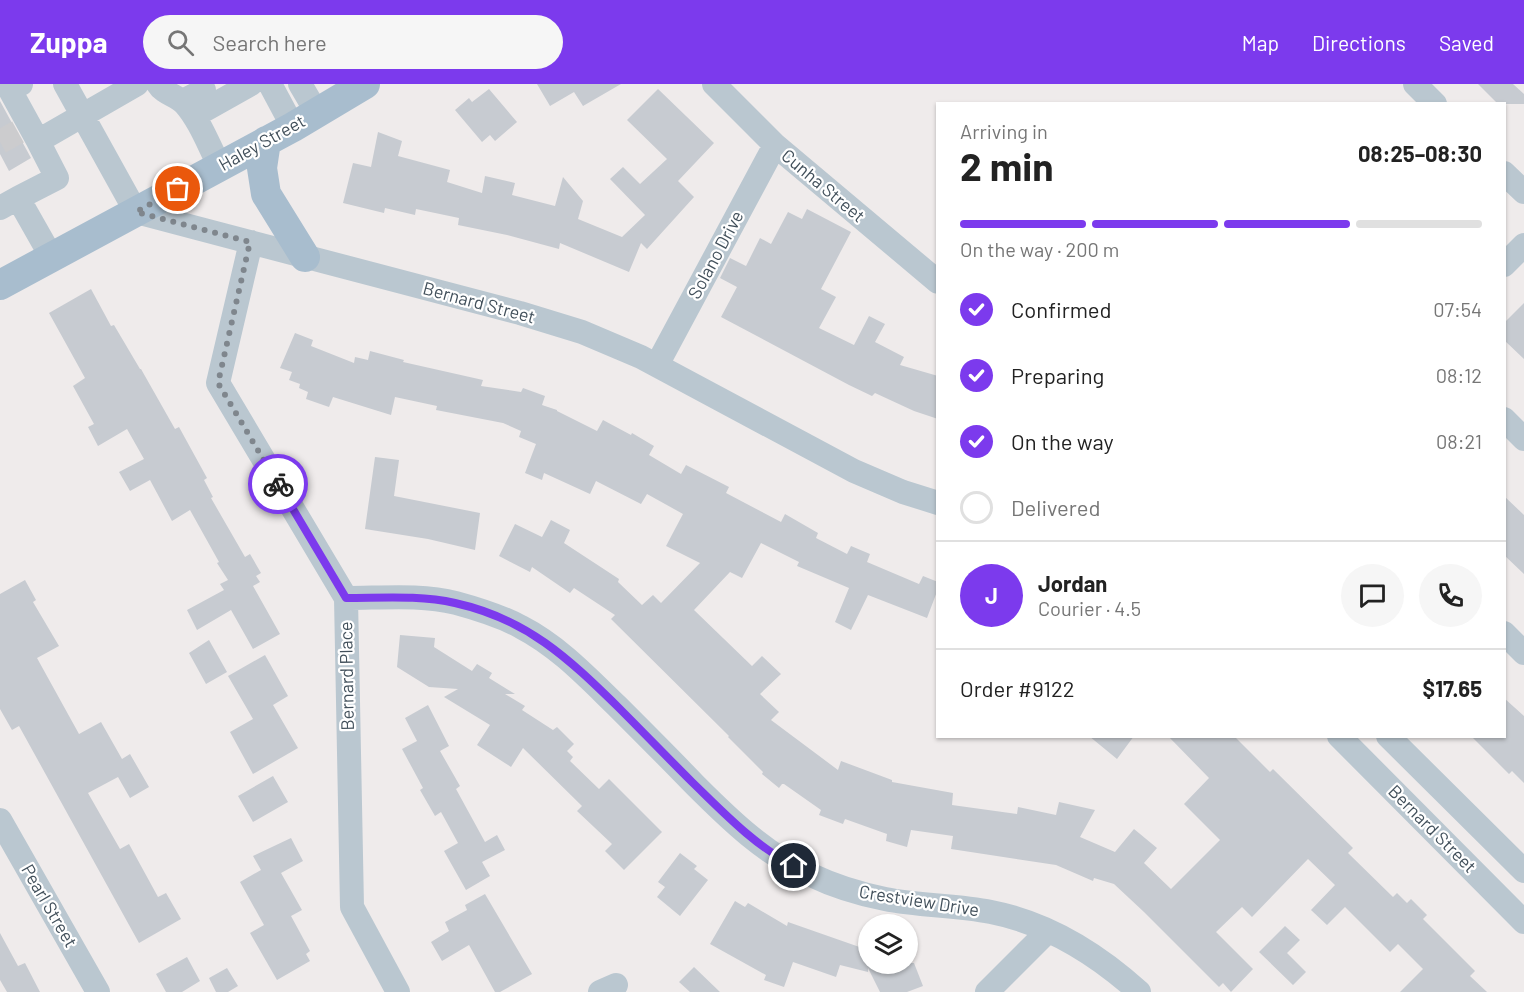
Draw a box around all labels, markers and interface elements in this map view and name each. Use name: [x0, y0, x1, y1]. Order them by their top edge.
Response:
search box: [143, 15, 563, 69]
text: Zuppa: [30, 25, 107, 59]
icon: search: [164, 26, 197, 59]
text: Search here: [212, 29, 327, 55]
text: Map: [1242, 30, 1279, 55]
text: Directions: [1312, 30, 1406, 55]
text: Saved: [1439, 30, 1494, 55]
street label: Haley Street: [214, 109, 309, 175]
text: Arriving in: [960, 119, 1048, 143]
text: 08:25–08:30: [1358, 140, 1482, 166]
text: 2 min: [960, 142, 1053, 189]
street label: Cunha Street: [778, 144, 870, 226]
pin: [152, 163, 203, 214]
icon: bag: [161, 172, 194, 205]
street label: Solano Drive: [683, 207, 748, 302]
text: On the way · 200 m: [960, 237, 1119, 261]
street label: Bernard Street: [421, 276, 538, 328]
icon: check: [960, 293, 993, 326]
text: Confirmed: [1011, 296, 1111, 322]
text: 07:54: [1433, 297, 1482, 321]
icon: check: [960, 359, 993, 392]
text: Preparing: [1011, 362, 1104, 388]
text: 08:12: [1436, 363, 1482, 387]
icon: check: [960, 425, 993, 458]
text: On the way: [1011, 428, 1114, 454]
text: 08:21: [1436, 429, 1482, 453]
courier: [248, 454, 308, 514]
icon: bike: [262, 468, 295, 501]
text: Delivered: [1011, 494, 1100, 520]
button: chat: [1341, 564, 1404, 627]
button: phone: [1419, 564, 1482, 627]
text: Jordan: [1038, 570, 1107, 596]
text: J: [985, 582, 998, 608]
text: Courier · 4.5: [1038, 596, 1141, 620]
street label: Bernard Place: [334, 621, 358, 731]
text: Order #9122: [960, 675, 1075, 701]
text: $17.65: [1423, 675, 1482, 701]
street label: Bernard Street: [1384, 780, 1481, 877]
pin: [768, 840, 819, 891]
icon: home: [777, 849, 810, 882]
street label: Pearl Street: [17, 860, 83, 951]
street label: Crestview Drive: [858, 880, 981, 920]
map controls: [858, 914, 918, 974]
button: layers: [858, 914, 918, 974]

